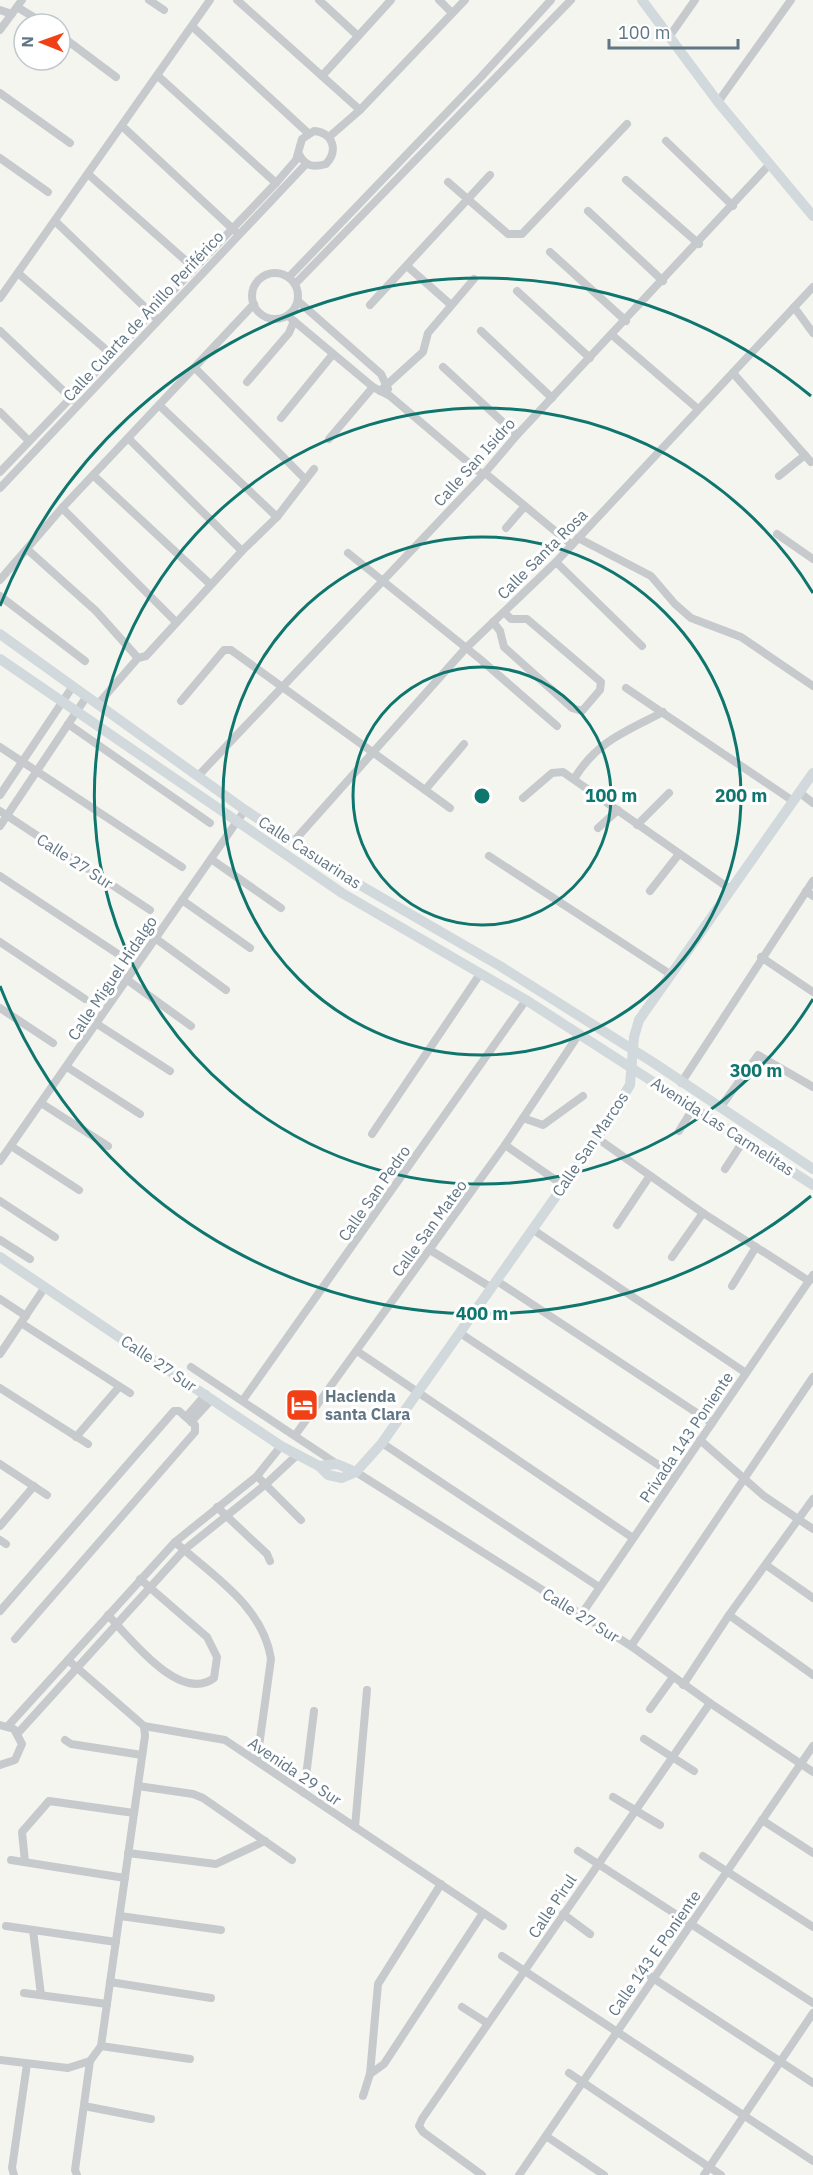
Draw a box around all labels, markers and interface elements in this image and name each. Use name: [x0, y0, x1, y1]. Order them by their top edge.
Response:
north arrow: [12, 12, 72, 72]
scale bar: [609, 12, 738, 50]
text: 100 m: [618, 21, 670, 44]
text: N: [17, 36, 37, 48]
street label: Calle Cuarta de Anillo Periférico: [58, 226, 228, 406]
street label: Calle San Isidro: [429, 413, 519, 511]
street label: Calle Santa Rosa: [493, 504, 592, 603]
text: 100 m: [585, 784, 637, 807]
text: 200 m: [715, 784, 767, 807]
centre of rings: [472, 786, 492, 806]
street label: Calle Casuarinas: [255, 811, 365, 893]
street label: Calle 27 Sur: [33, 829, 117, 893]
street label: Calle Miguel Hidalgo: [63, 912, 161, 1044]
text: 300 m: [730, 1059, 782, 1082]
street label: Avenida Las Carmelitas: [648, 1072, 798, 1180]
street label: Calle San Marcos: [547, 1088, 633, 1200]
street label: Calle San Pedro: [334, 1141, 414, 1245]
street label: Calle San Mateo: [387, 1175, 471, 1280]
text: 400 m: [456, 1302, 508, 1325]
street label: Calle 27 Sur: [117, 1330, 201, 1396]
street label: Privada 143 Poniente: [635, 1368, 737, 1506]
place label: Hacienda santa Clara: [325, 1386, 410, 1424]
hotel icon: Hacienda santa Clara: [284, 1387, 320, 1423]
street label: Calle 27 Sur: [539, 1583, 623, 1647]
street label: Avenida 29 Sur: [244, 1732, 346, 1810]
street label: Calle Pirul: [523, 1870, 581, 1942]
street label: Calle 143 E Poniente: [603, 1886, 705, 2020]

